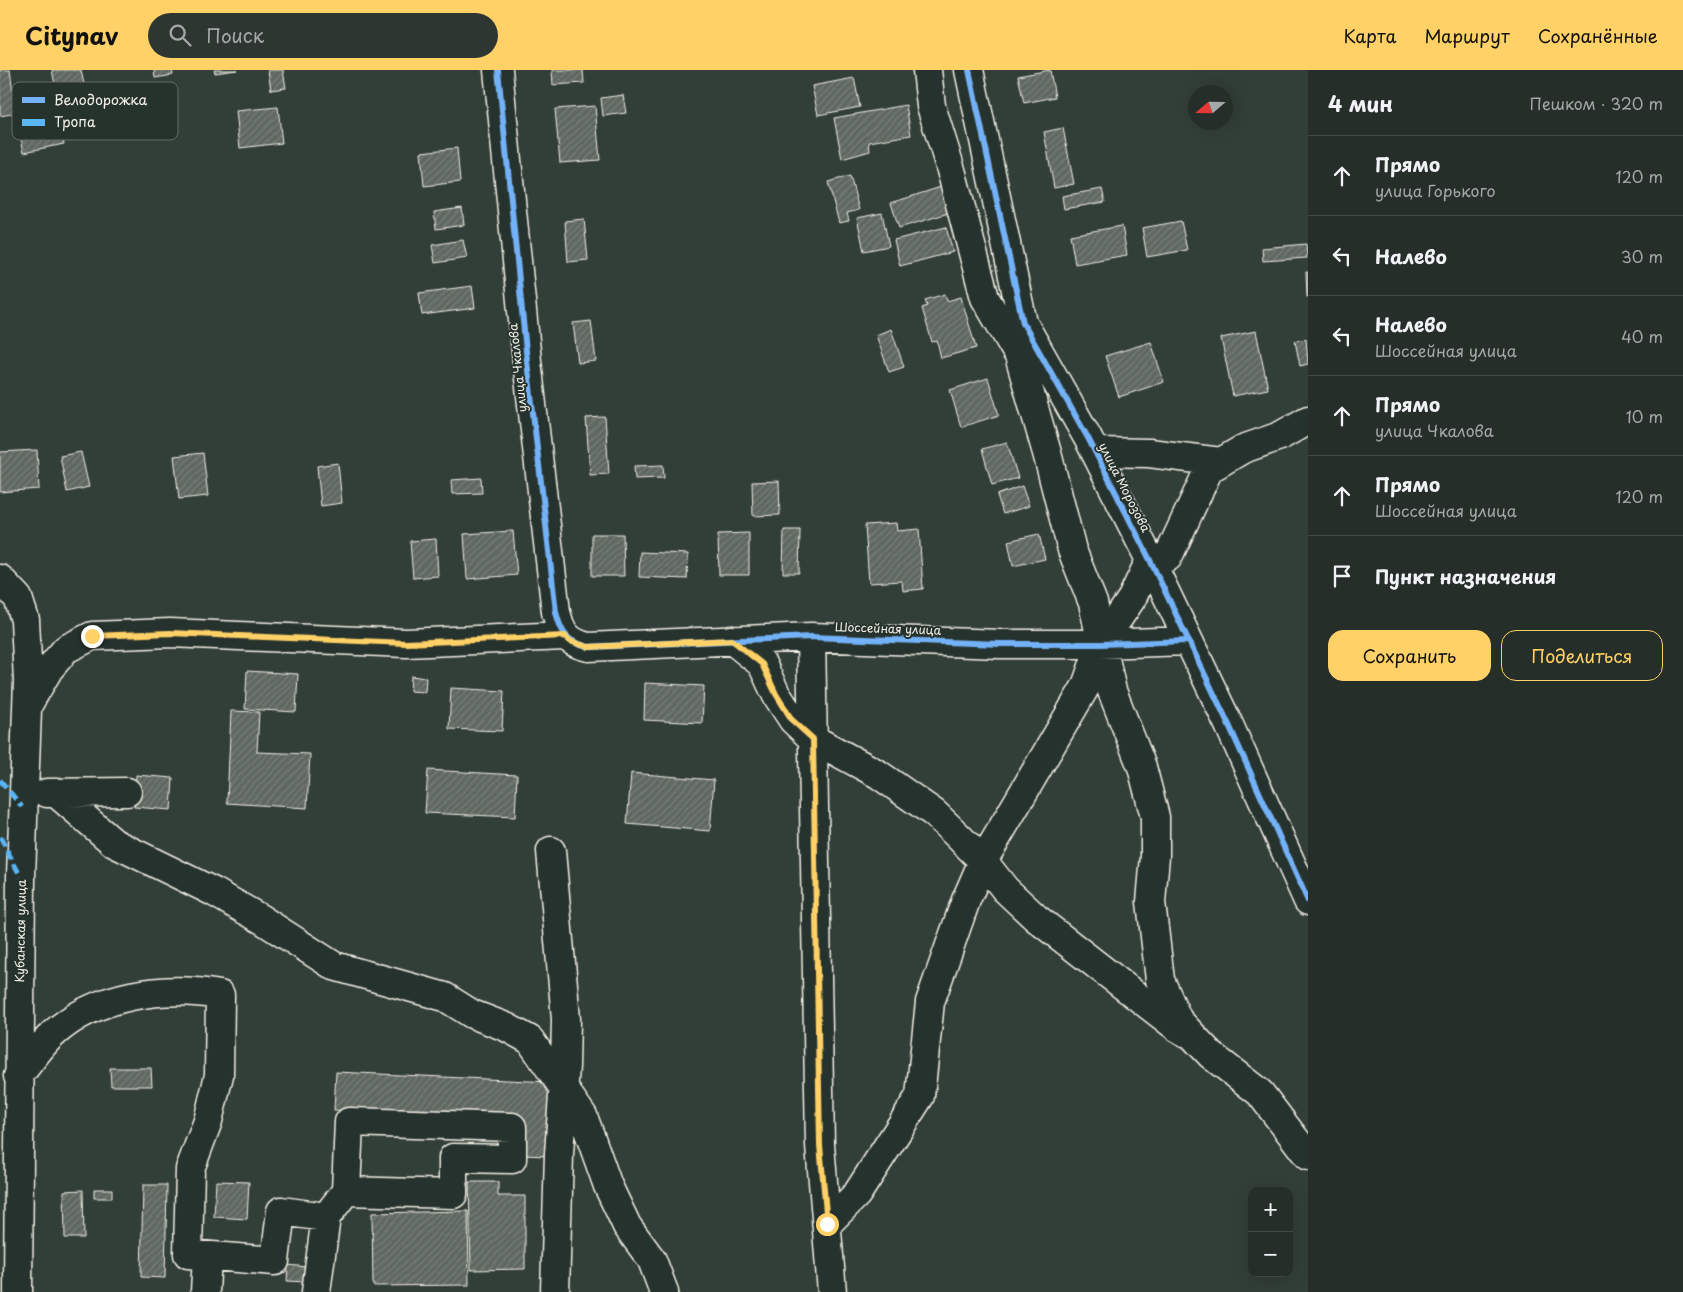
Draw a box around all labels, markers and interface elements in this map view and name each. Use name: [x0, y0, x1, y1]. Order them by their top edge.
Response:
search box: [148, 13, 498, 58]
text: Citynav: [25, 17, 118, 53]
icon: search: [166, 21, 194, 49]
text: Поиск: [206, 21, 264, 49]
text: Карта: [1344, 22, 1396, 49]
text: Маршрут: [1424, 22, 1510, 49]
text: Сохранённые: [1538, 22, 1658, 49]
legend: [12, 82, 178, 140]
north arrow: [1188, 85, 1233, 130]
text: 4 мин: [1328, 87, 1393, 119]
text: Велодорожка: [54, 89, 148, 110]
text: Пешком · 320 m: [1530, 91, 1663, 115]
text: Тропа: [54, 111, 96, 132]
text: Прямо: [1375, 150, 1440, 178]
icon: ahead: [1328, 162, 1356, 190]
text: 120 m: [1616, 164, 1663, 188]
text: улица Горького: [1375, 178, 1495, 202]
icon: left: [1328, 242, 1356, 270]
text: Налево: [1375, 242, 1447, 270]
text: 30 m: [1621, 244, 1663, 268]
text: Налево: [1375, 310, 1447, 338]
street label: улица Чкалова: [503, 322, 531, 413]
icon: left: [1328, 322, 1356, 350]
text: 40 m: [1621, 324, 1663, 348]
text: Шоссейная улица: [1375, 338, 1517, 362]
text: Прямо: [1375, 390, 1440, 418]
icon: ahead: [1328, 402, 1356, 430]
text: 10 m: [1626, 404, 1663, 428]
text: улица Чкалова: [1375, 418, 1494, 442]
street label: улица Морозова: [1095, 439, 1156, 535]
text: Прямо: [1375, 470, 1440, 498]
icon: ahead: [1328, 482, 1356, 510]
text: 120 m: [1616, 484, 1663, 508]
text: Шоссейная улица: [1375, 498, 1517, 522]
icon: arrive: [1328, 562, 1356, 590]
text: Пункт назначения: [1375, 562, 1556, 590]
street label: Шоссейная улица: [835, 617, 942, 639]
route end: [81, 625, 104, 648]
button: Сохранить: [1328, 630, 1491, 681]
button: Поделиться: [1501, 630, 1663, 681]
street label: Кубанская улица: [10, 879, 30, 983]
map controls: [1248, 1187, 1293, 1277]
button: +: [1248, 1187, 1293, 1232]
route start: [816, 1213, 839, 1236]
button: −: [1248, 1232, 1293, 1277]

